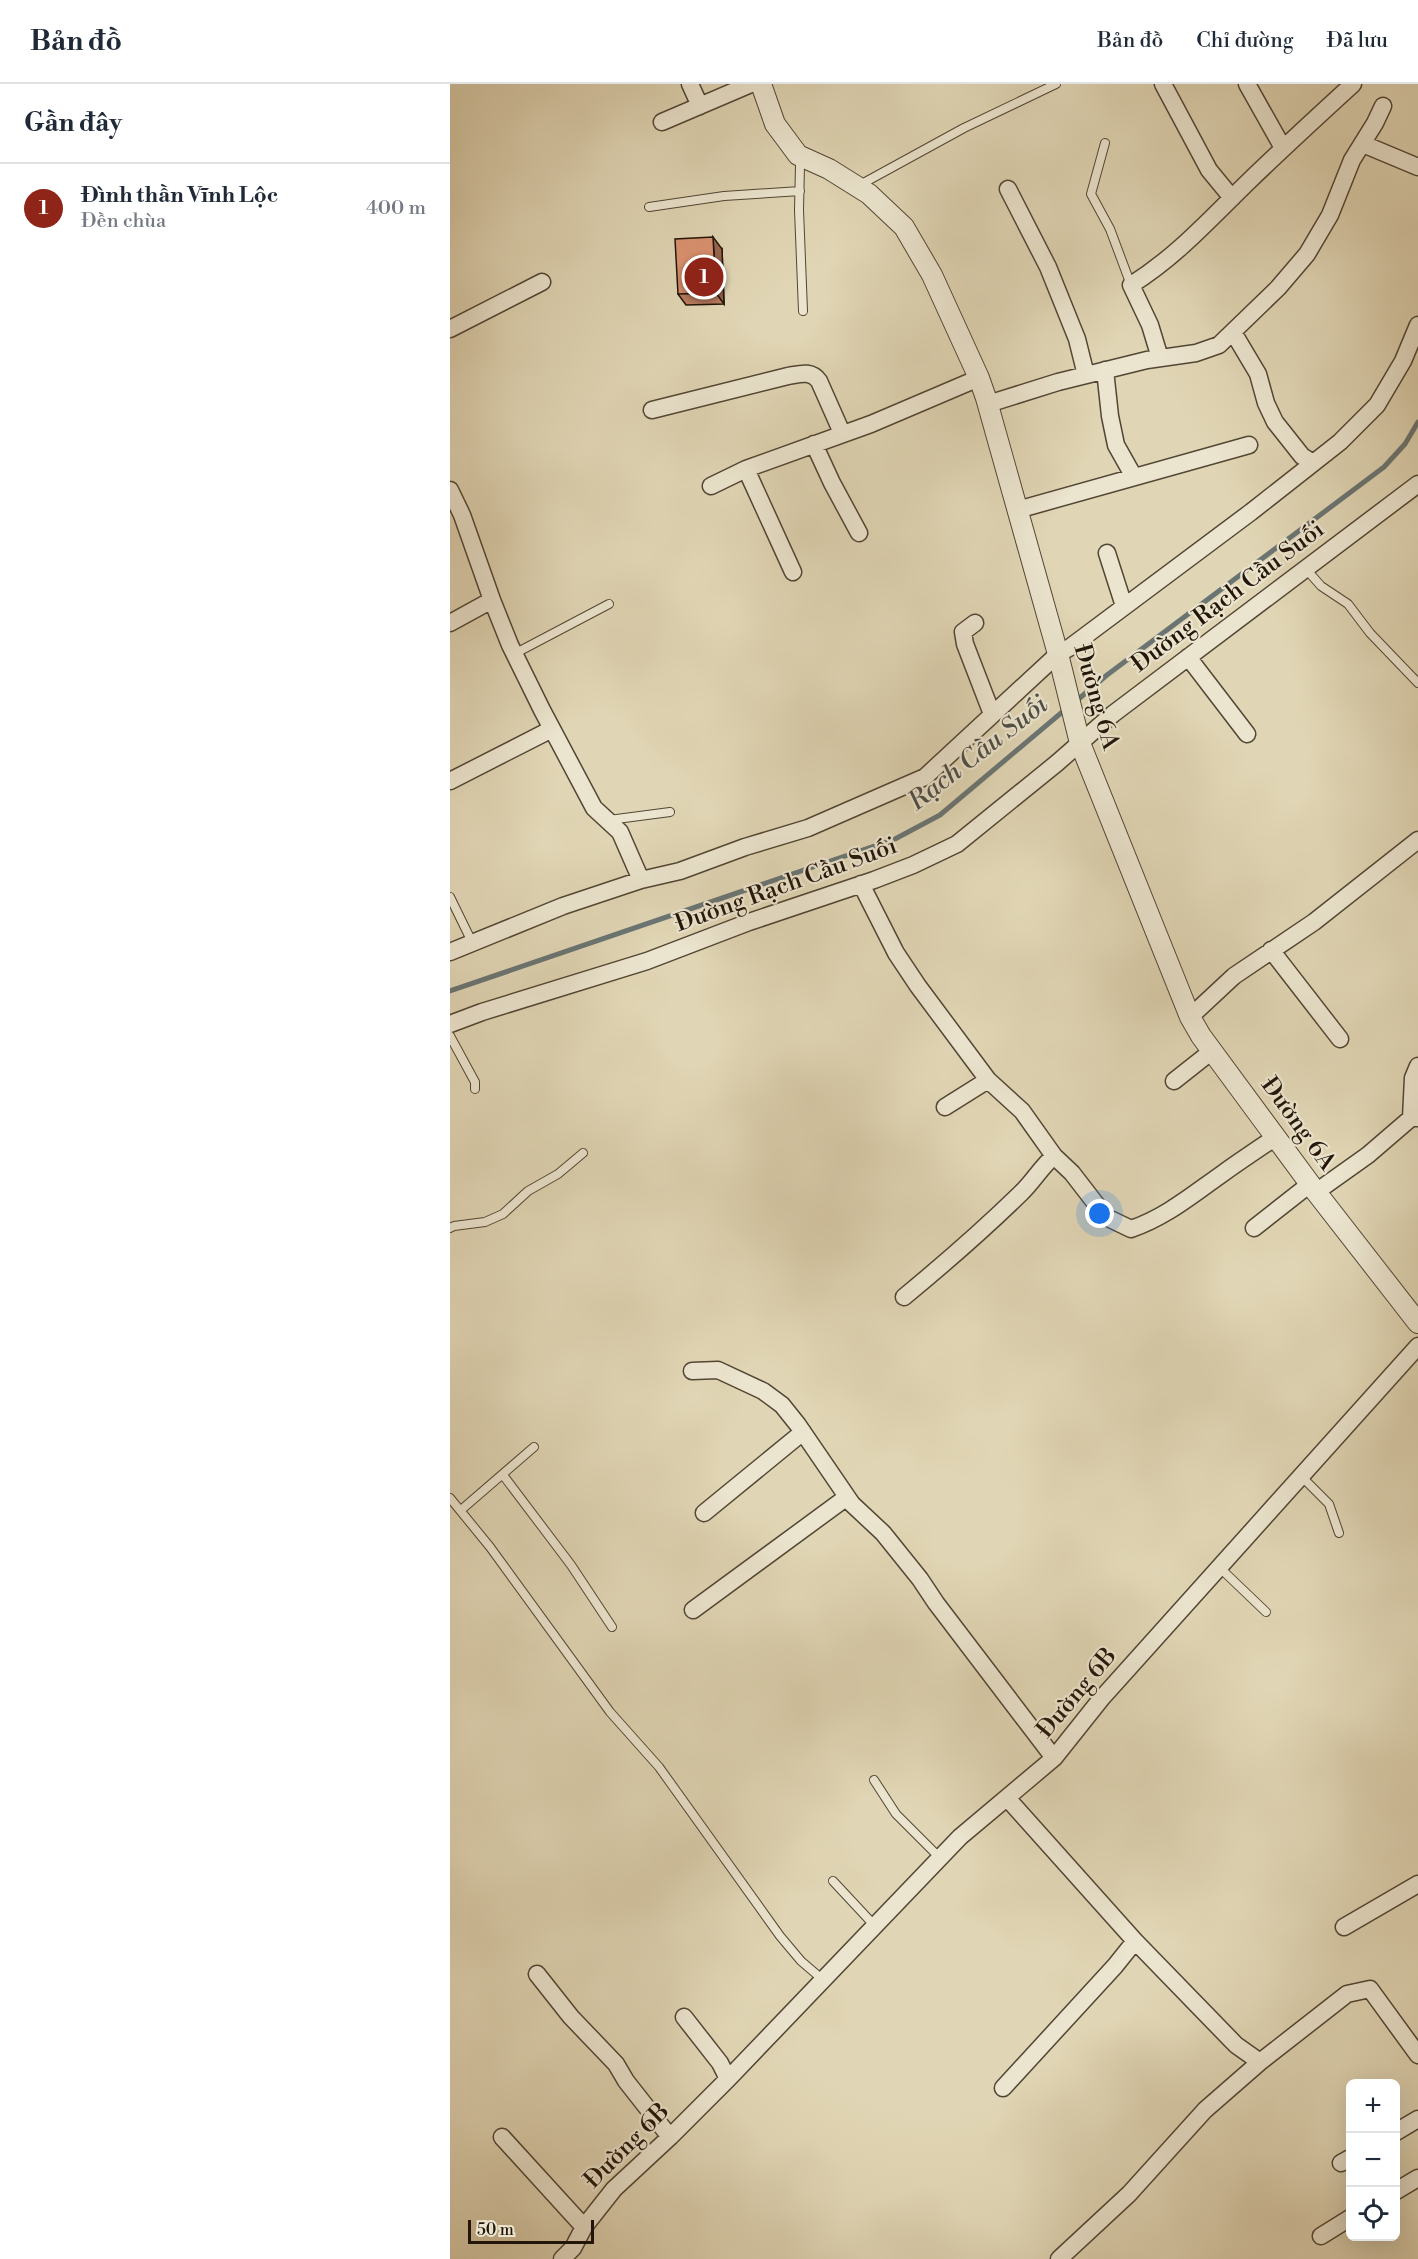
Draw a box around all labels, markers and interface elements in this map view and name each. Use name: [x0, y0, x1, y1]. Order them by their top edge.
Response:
text: Bản đồ: [30, 24, 122, 59]
text: Bản đồ: [1097, 28, 1163, 54]
text: Chỉ đường: [1196, 28, 1294, 54]
text: Đã lưu: [1327, 28, 1388, 54]
text: Gần đây: [24, 107, 122, 139]
text: Đình thần Vĩnh Lộc: [81, 182, 278, 209]
text: 1: [39, 196, 48, 221]
text: 400 m: [366, 196, 426, 221]
text: Đền chùa: [81, 209, 166, 234]
pin: 1: [684, 254, 724, 300]
street label: Đường Rạch Cầu Suối: [1125, 515, 1331, 679]
street label: Đường 6A: [1067, 641, 1126, 754]
water label: Rạch Cầu Suối: [901, 688, 1055, 818]
street label: Đường Rạch Cầu Suối: [671, 831, 901, 939]
street label: Đường 6A: [1254, 1071, 1342, 1177]
your location: [1085, 1199, 1114, 1228]
street label: Đường 6B: [1031, 1642, 1123, 1744]
map controls: [1346, 2079, 1400, 2241]
button: +: [1346, 2079, 1400, 2133]
street label: Đường 6B: [578, 2097, 676, 2195]
button: −: [1346, 2133, 1400, 2187]
button: locate: [1346, 2187, 1400, 2241]
scale bar: [468, 2217, 594, 2244]
text: 50 m: [477, 2220, 514, 2240]

